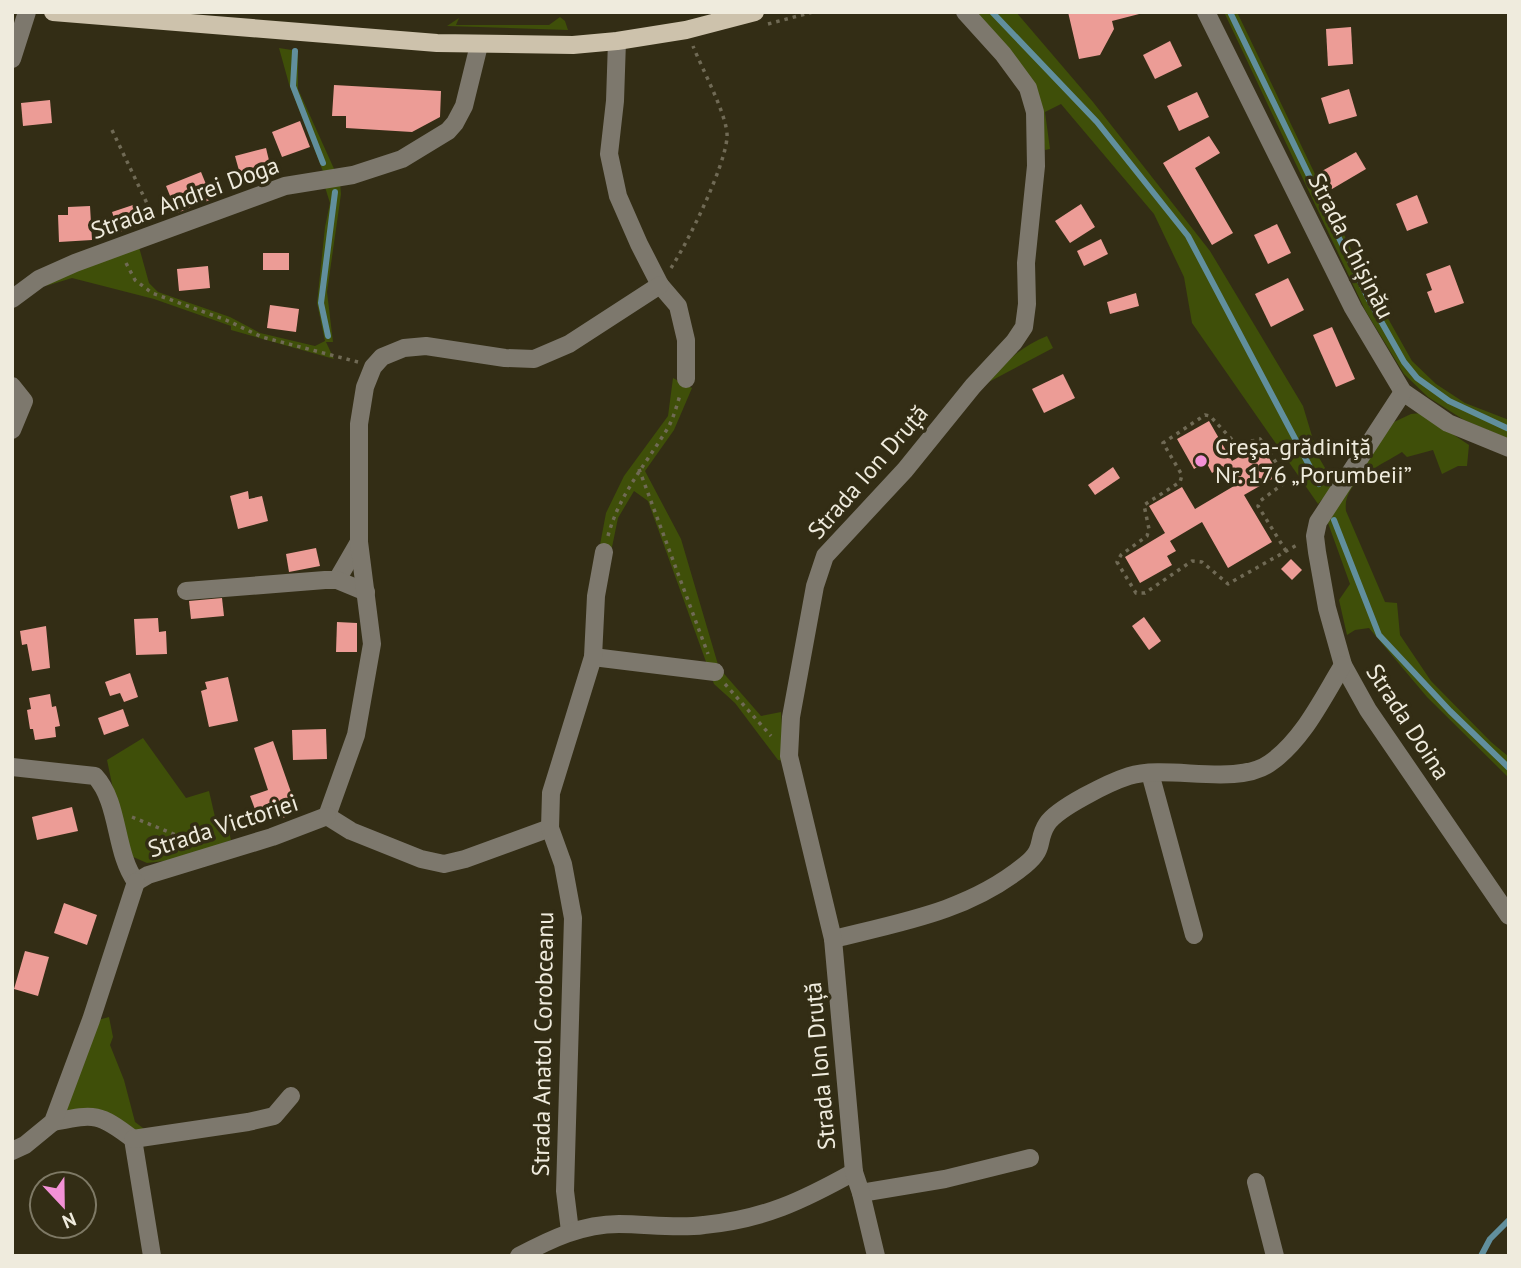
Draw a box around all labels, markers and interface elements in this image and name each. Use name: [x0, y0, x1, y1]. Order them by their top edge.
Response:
street label: Strada Andrei Doga: [86, 149, 283, 246]
street label: Strada Chișinău: [1301, 167, 1402, 324]
street label: Strada Ion Druță: [801, 398, 935, 545]
place label: Creşa-grădiniţă Nr. 176 „Porumbeii”: [1215, 431, 1412, 490]
marker: Creşa-grădiniţă Nr. 176 „Porumbeii”: [1193, 453, 1209, 469]
street label: Strada Doina: [1359, 658, 1457, 786]
street label: Strada Victoriei: [144, 787, 302, 864]
street label: Strada Anatol Corobceanu: [525, 911, 560, 1177]
street label: Strada Ion Druță: [797, 981, 842, 1151]
north arrow: [28, 1170, 98, 1240]
text: N: [59, 1207, 80, 1234]

